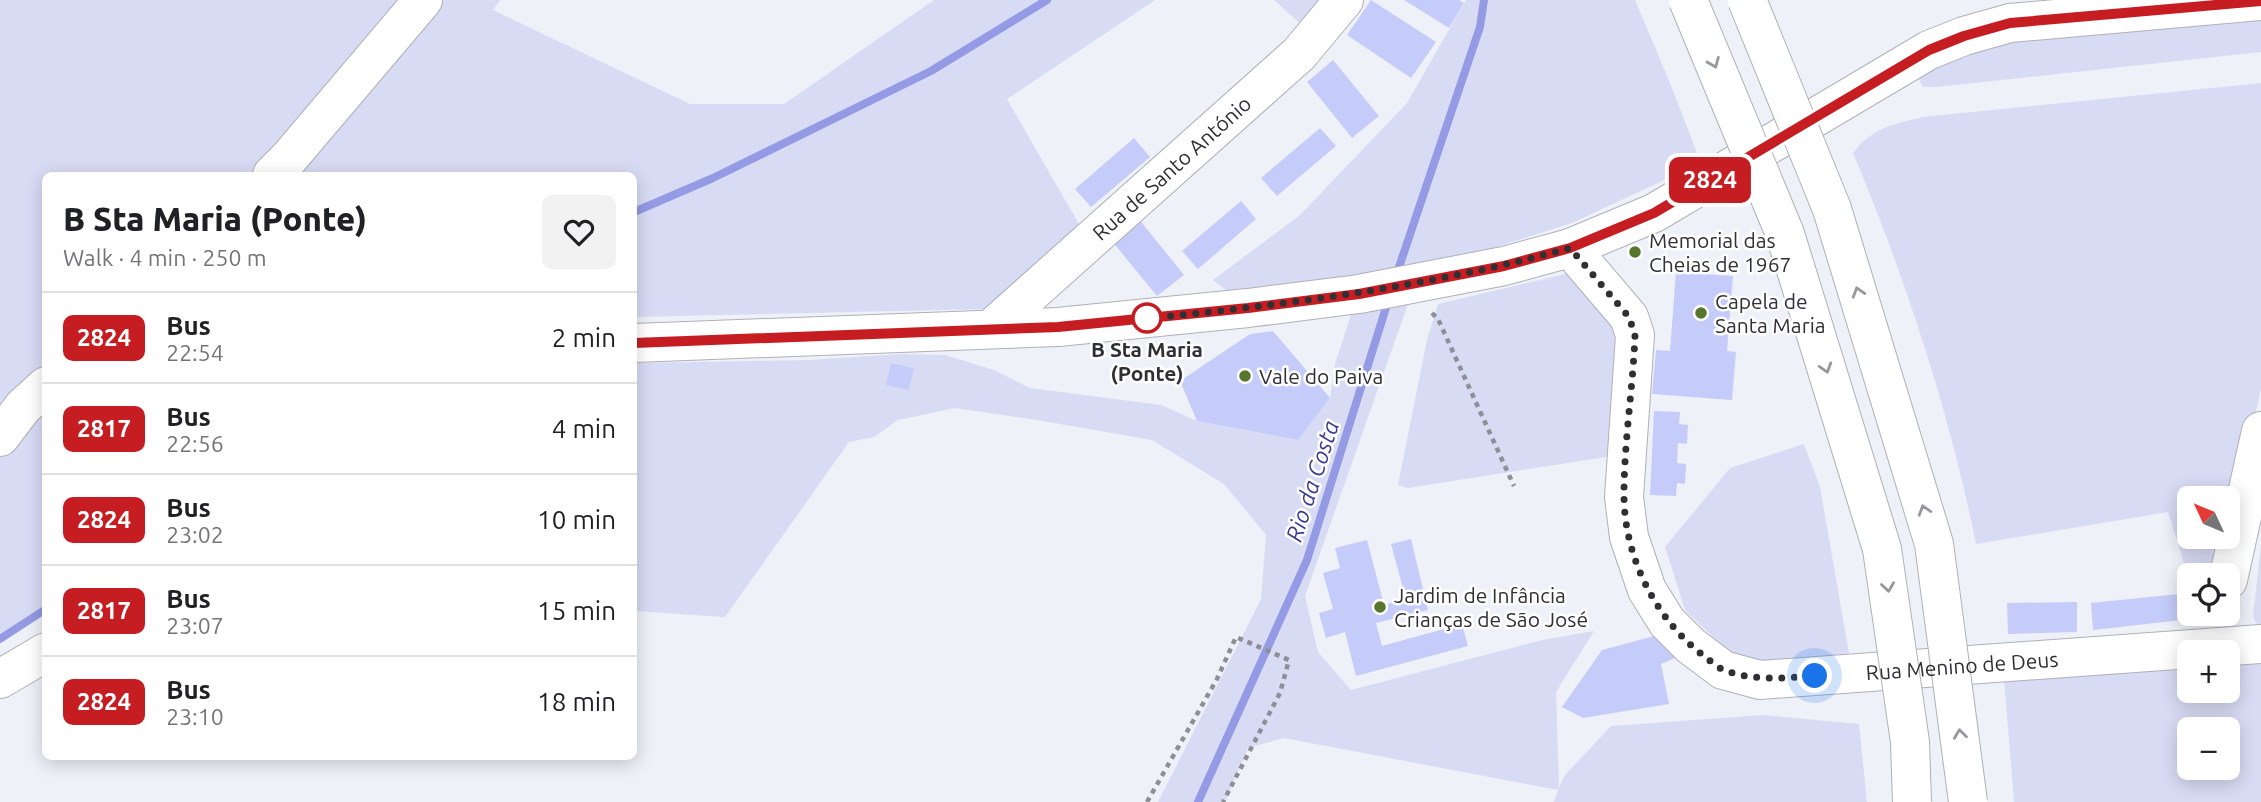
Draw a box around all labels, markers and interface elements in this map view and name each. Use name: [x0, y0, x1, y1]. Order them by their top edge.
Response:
one-way arrow: [1706, 56, 1720, 68]
street label: Rua de Santo António: [1087, 91, 1256, 245]
line badge: 2824: [1661, 157, 1759, 203]
text: 2824: [1683, 166, 1737, 193]
button: heart: [542, 195, 616, 269]
text: B Sta Maria (Ponte): [63, 200, 367, 237]
place label: Memorial das Cheias de 1967: [1649, 228, 1791, 276]
marker: Memorial das Cheias de 1967: [1627, 244, 1643, 260]
text: Walk · 4 min · 250 m: [63, 245, 267, 270]
one-way arrow: [1851, 287, 1866, 299]
place label: Capela de Santa Maria: [1715, 289, 1826, 337]
marker: B Sta Maria (Ponte): [1132, 303, 1162, 333]
marker: Capela de Santa Maria: [1693, 305, 1709, 321]
text: Bus: [166, 311, 211, 340]
text: 2 min: [552, 323, 616, 352]
text: 2824: [77, 324, 131, 351]
place label: B Sta Maria (Ponte): [1091, 337, 1203, 385]
text: 22:54: [166, 340, 224, 365]
one-way arrow: [1818, 362, 1833, 374]
place label: Vale do Paiva: [1259, 364, 1383, 388]
marker: Vale do Paiva: [1237, 368, 1253, 384]
text: Bus: [166, 402, 211, 431]
text: 4 min: [552, 414, 616, 443]
text: 2817: [77, 415, 131, 442]
water label: Rio da Costa: [1281, 418, 1343, 544]
text: 22:56: [166, 431, 224, 456]
north arrow: [2177, 486, 2240, 550]
map controls: [2177, 486, 2240, 780]
text: Bus: [166, 493, 211, 522]
one-way arrow: [1917, 504, 1932, 516]
text: 10 min: [537, 505, 616, 534]
text: 2824: [77, 506, 131, 533]
text: 23:02: [166, 522, 224, 547]
button: locate: [2177, 563, 2240, 626]
one-way arrow: [1880, 581, 1895, 593]
place label: Jardim de Infância Crianças de São José: [1394, 583, 1588, 631]
text: Bus: [166, 584, 211, 613]
text: 15 min: [537, 596, 616, 625]
text: 2817: [77, 597, 131, 624]
marker: Jardim de Infância Crianças de São José: [1372, 599, 1388, 615]
text: 23:07: [166, 613, 224, 638]
button: +: [2177, 640, 2240, 703]
street label: Rua Menino de Deus: [1865, 647, 2059, 684]
your location: [1797, 658, 1832, 693]
text: Bus: [166, 675, 211, 704]
text: 18 min: [537, 687, 616, 716]
text: 2824: [77, 688, 131, 715]
text: 23:10: [166, 704, 224, 729]
button: −: [2177, 717, 2240, 780]
one-way arrow: [1953, 728, 1968, 740]

